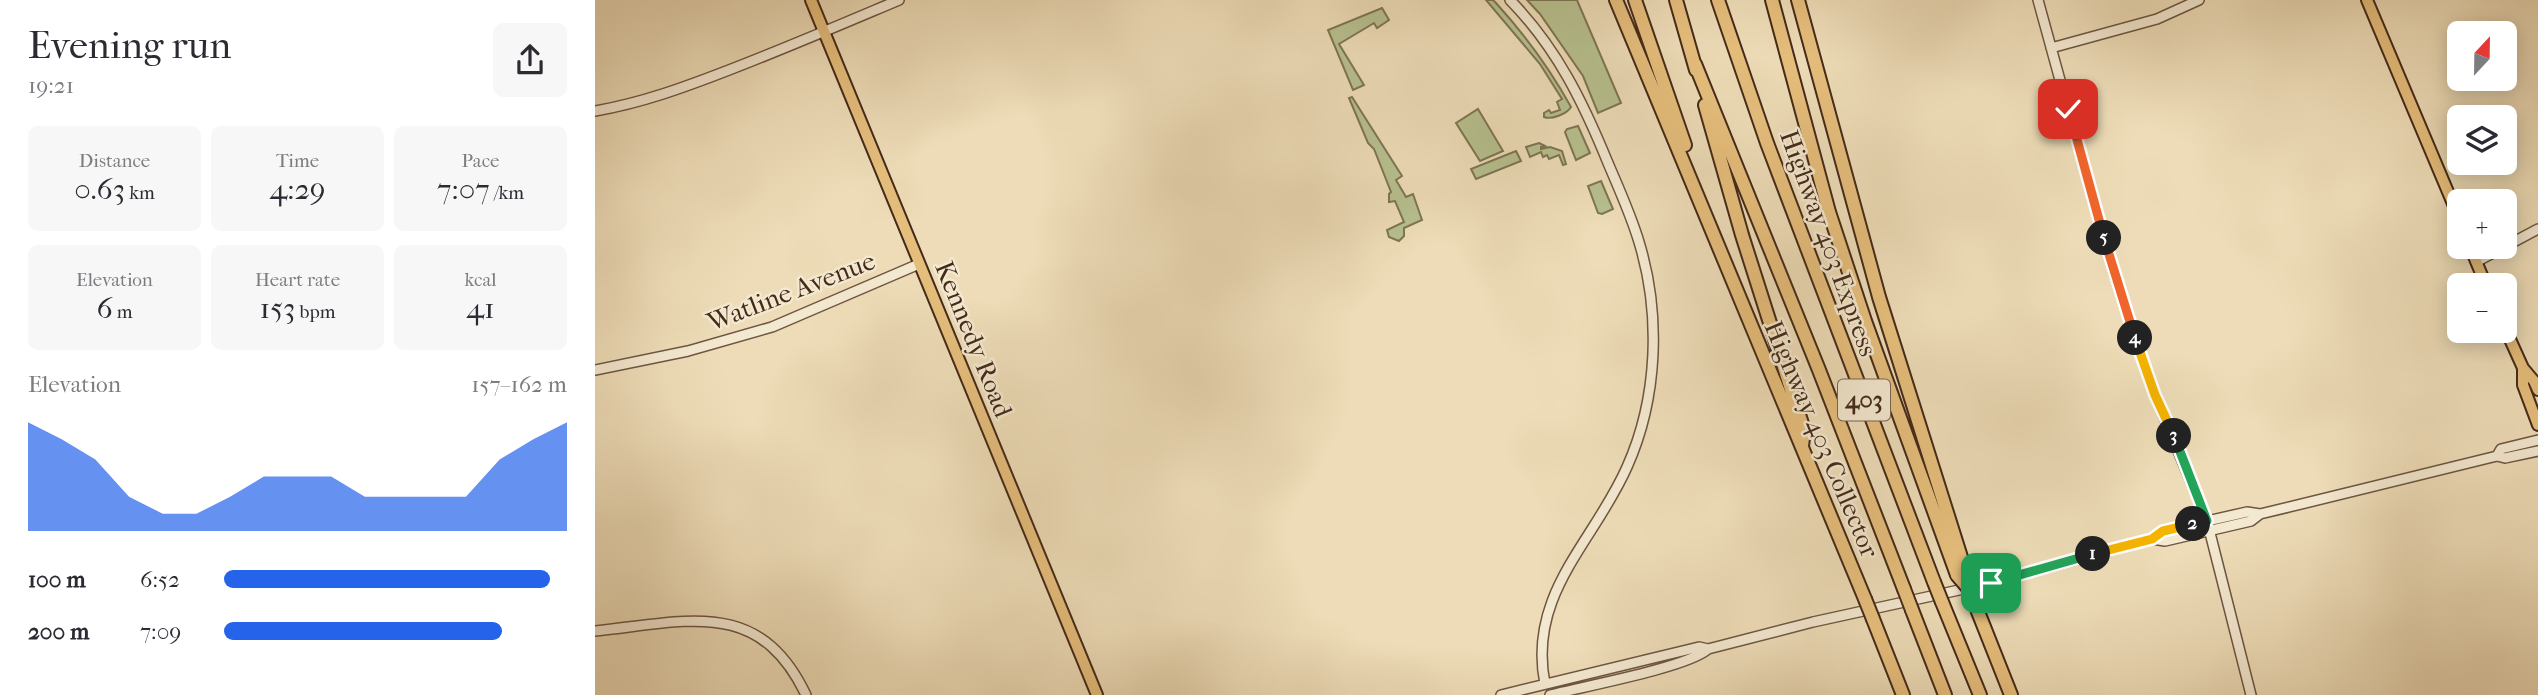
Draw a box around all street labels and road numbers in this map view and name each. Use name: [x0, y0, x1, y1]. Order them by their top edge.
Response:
street label: Highway 403 Express: [1773, 126, 1884, 361]
street label: Watline Avenue: [702, 245, 880, 338]
street label: Kennedy Road: [928, 257, 1019, 422]
street label: Highway 403 Collector: [1758, 316, 1886, 562]
road number: 403: [1838, 380, 1890, 421]

